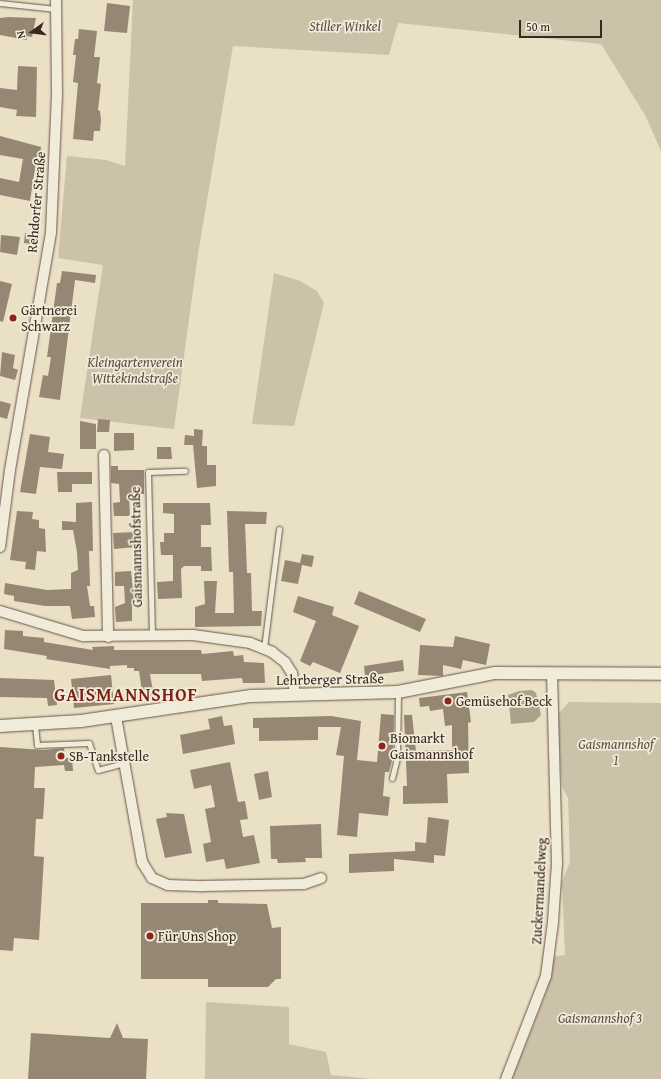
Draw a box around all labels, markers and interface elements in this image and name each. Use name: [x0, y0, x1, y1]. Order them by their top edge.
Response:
north arrow: [12, 12, 52, 52]
scale bar: [521, 12, 604, 38]
park label: Stiller Winkel: [309, 18, 381, 34]
text: 50 m: [526, 18, 550, 35]
text: N: [12, 29, 29, 40]
street label: Rehdorfer Straße: [23, 151, 49, 253]
place label: Gärtnerei Schwarz: [21, 302, 77, 334]
marker: Gärtnerei Schwarz: [8, 313, 18, 323]
park label: Kleingartenverein Wittekindstraße: [87, 354, 183, 386]
street label: Gaismannshofstraße: [127, 487, 145, 607]
street label: Lehrberger Straße: [276, 670, 384, 688]
district label: GAISMANNSHOF: [54, 684, 198, 706]
place label: Gemüsehof Beck: [456, 693, 552, 709]
marker: Gemüsehof Beck: [443, 696, 453, 706]
place label: Biomarkt Gaismannshof: [390, 730, 473, 762]
park label: Gaismannshof 1: [578, 736, 654, 768]
marker: Biomarkt Gaismannshof: [377, 741, 387, 751]
place label: SB-Tankstelle: [69, 748, 149, 764]
marker: SB-Tankstelle: [56, 751, 66, 761]
street label: Zuckermandelweg: [528, 837, 550, 945]
place label: Für Uns Shop: [158, 928, 236, 944]
marker: Für Uns Shop: [145, 931, 155, 941]
park label: Gaismannshof 3: [558, 1010, 642, 1026]

